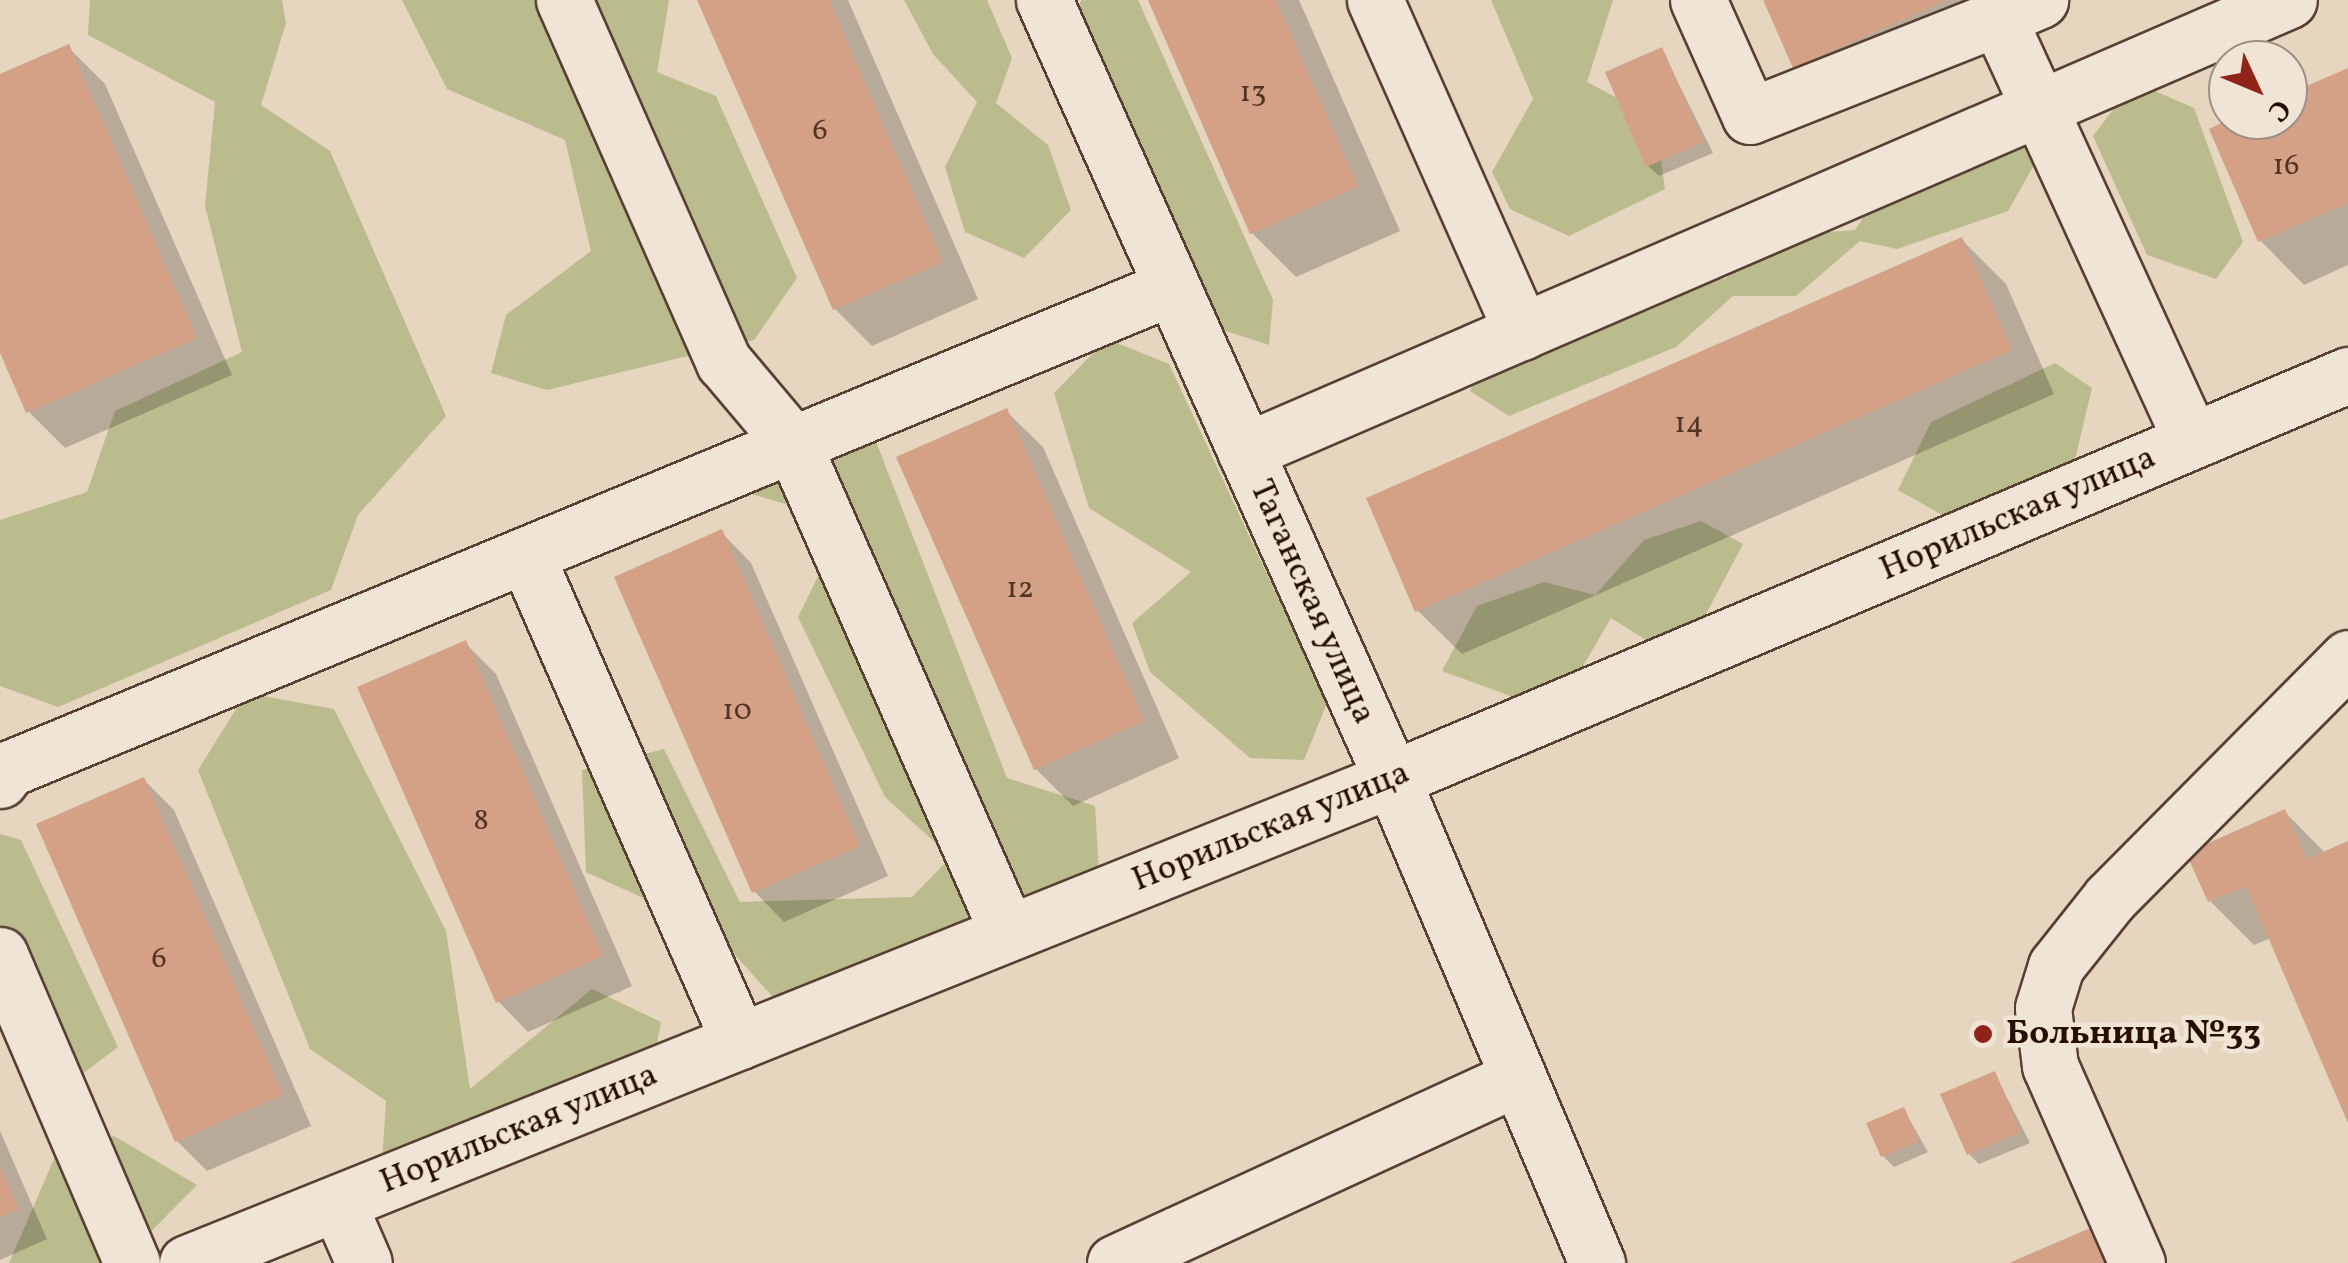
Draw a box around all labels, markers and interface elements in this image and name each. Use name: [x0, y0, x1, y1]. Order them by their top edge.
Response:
north arrow: [2208, 40, 2308, 140]
house number: 13: [1239, 75, 1267, 111]
text: С: [2258, 90, 2299, 130]
house number: 6: [812, 113, 828, 149]
house number: 16: [2273, 148, 2299, 184]
house number: 14: [1674, 406, 1704, 442]
street label: Норильская улица: [1873, 437, 2163, 591]
street label: Таганская улица: [1239, 473, 1385, 731]
house number: 12: [1006, 571, 1034, 607]
house number: 10: [722, 693, 752, 729]
street label: Норильская улица: [1126, 752, 1416, 902]
house number: 8: [473, 803, 489, 839]
house number: 6: [151, 941, 167, 977]
place label: Больница №33: [2006, 1013, 2261, 1055]
marker: Больница №33: [1970, 1021, 1996, 1047]
street label: Норильская улица: [374, 1054, 664, 1204]

